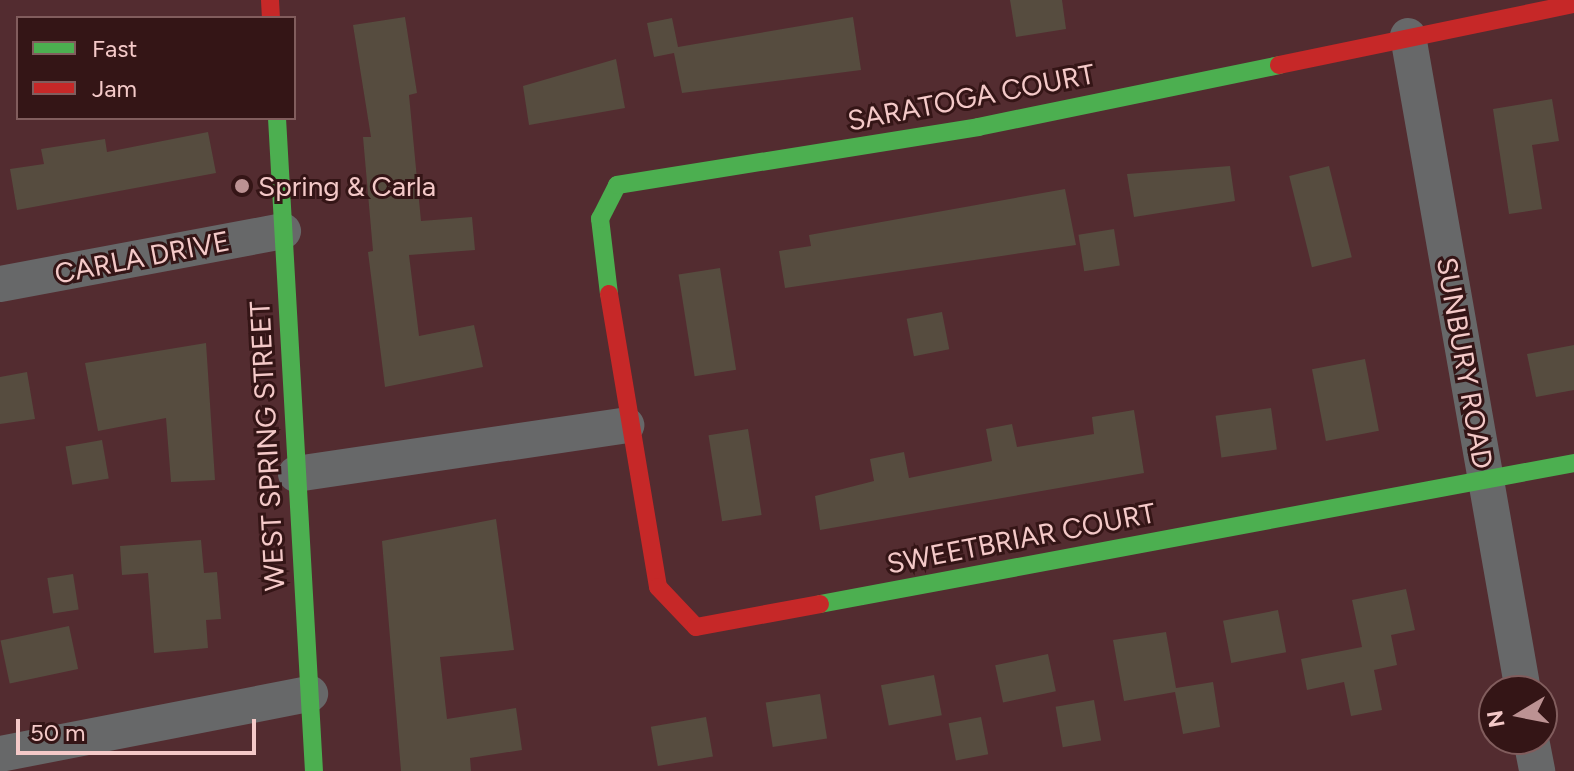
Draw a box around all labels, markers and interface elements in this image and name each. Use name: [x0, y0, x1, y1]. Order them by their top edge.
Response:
legend: [16, 16, 296, 120]
text: Fast: [92, 34, 137, 63]
street label: SARATOGA COURT: [845, 57, 1097, 137]
text: Jam: [92, 74, 137, 103]
place label: Spring & Carla: [258, 169, 436, 203]
marker: Spring & Carla: [233, 177, 251, 195]
street label: CARLA DRIVE: [52, 224, 232, 290]
street label: SUNBURY ROAD: [1430, 255, 1500, 471]
street label: WEST SPRING STREET: [243, 300, 291, 592]
street label: SWEETBRIAR COURT: [884, 495, 1158, 581]
north arrow: [1478, 675, 1558, 755]
scale bar: [20, 703, 260, 753]
text: N: [1481, 708, 1511, 730]
text: 50 m: [30, 718, 86, 747]

